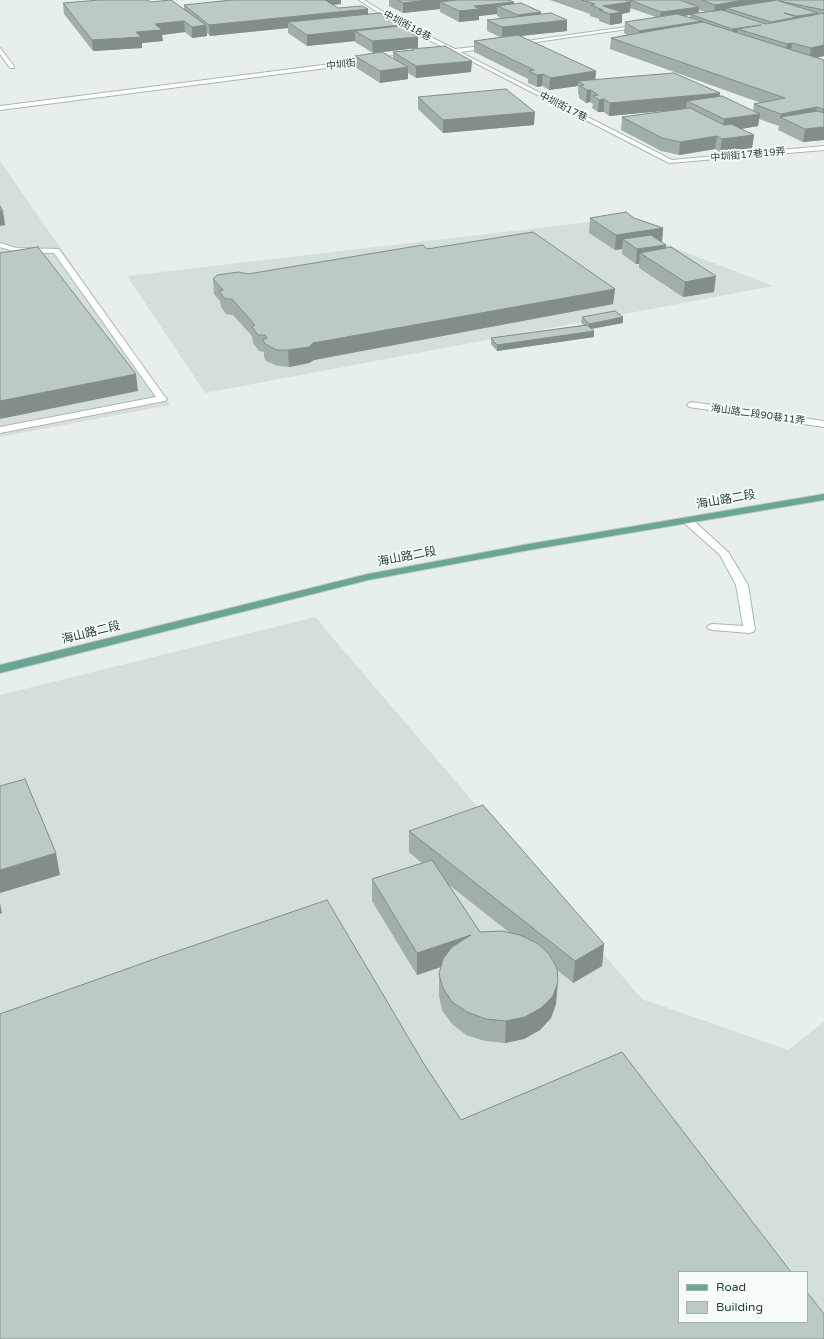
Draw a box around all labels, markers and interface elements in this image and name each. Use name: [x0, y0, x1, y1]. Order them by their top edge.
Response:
street label: 中圳街18巷: [381, 8, 433, 44]
street label: 中圳街: [325, 57, 357, 73]
street label: 中圳街17巷: [537, 90, 589, 124]
street label: 中圳街17巷19弄: [710, 146, 786, 164]
street label: 海山路二段90巷11弄: [710, 402, 806, 428]
street label: 海山路二段: [695, 488, 757, 512]
street label: 海山路二段: [376, 544, 438, 570]
street label: 海山路二段: [60, 619, 122, 647]
legend: [678, 1271, 808, 1323]
text: Road: [716, 1280, 746, 1294]
text: Building: [716, 1300, 763, 1314]

